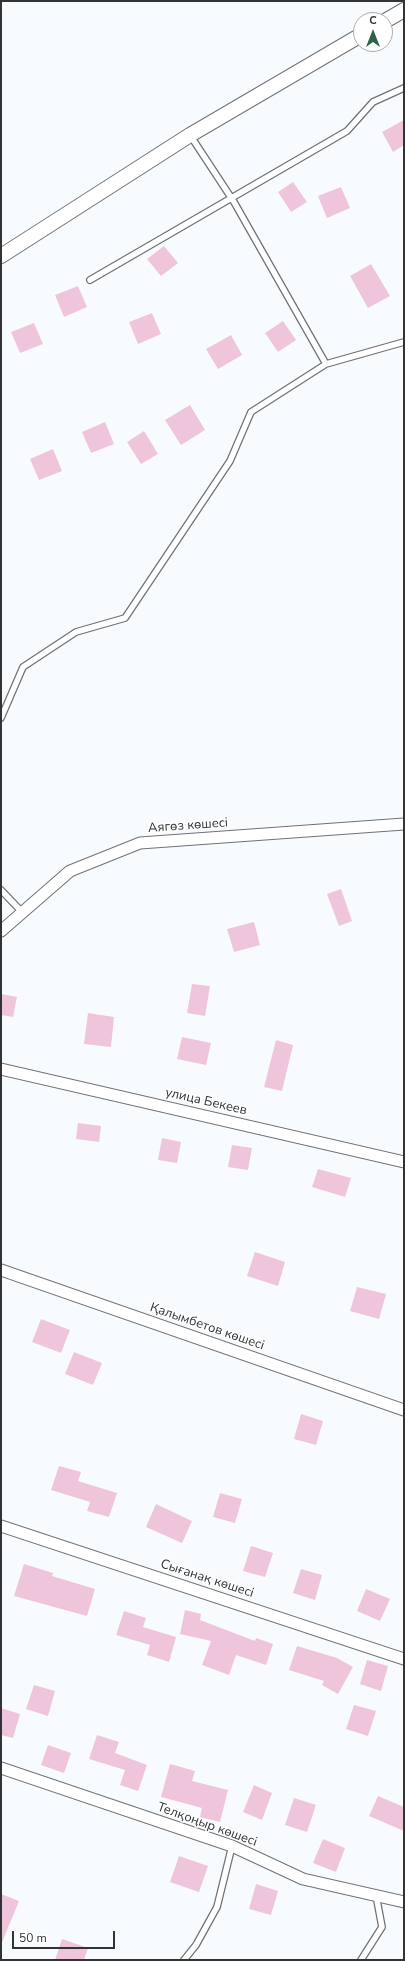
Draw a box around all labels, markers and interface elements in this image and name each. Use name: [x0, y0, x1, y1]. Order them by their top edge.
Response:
north arrow: [353, 12, 393, 52]
text: С: [369, 13, 377, 28]
street label: Аягөз көшесі: [147, 815, 229, 837]
street label: улица Бекеев: [164, 1085, 248, 1119]
street label: Қалымбетов көшесі: [148, 1300, 266, 1354]
street label: Сығанақ көшесі: [158, 1557, 256, 1601]
street label: Телқоңыр көшесі: [155, 1800, 259, 1850]
scale bar: [14, 1923, 117, 1949]
text: 50 m: [19, 1930, 47, 1946]

